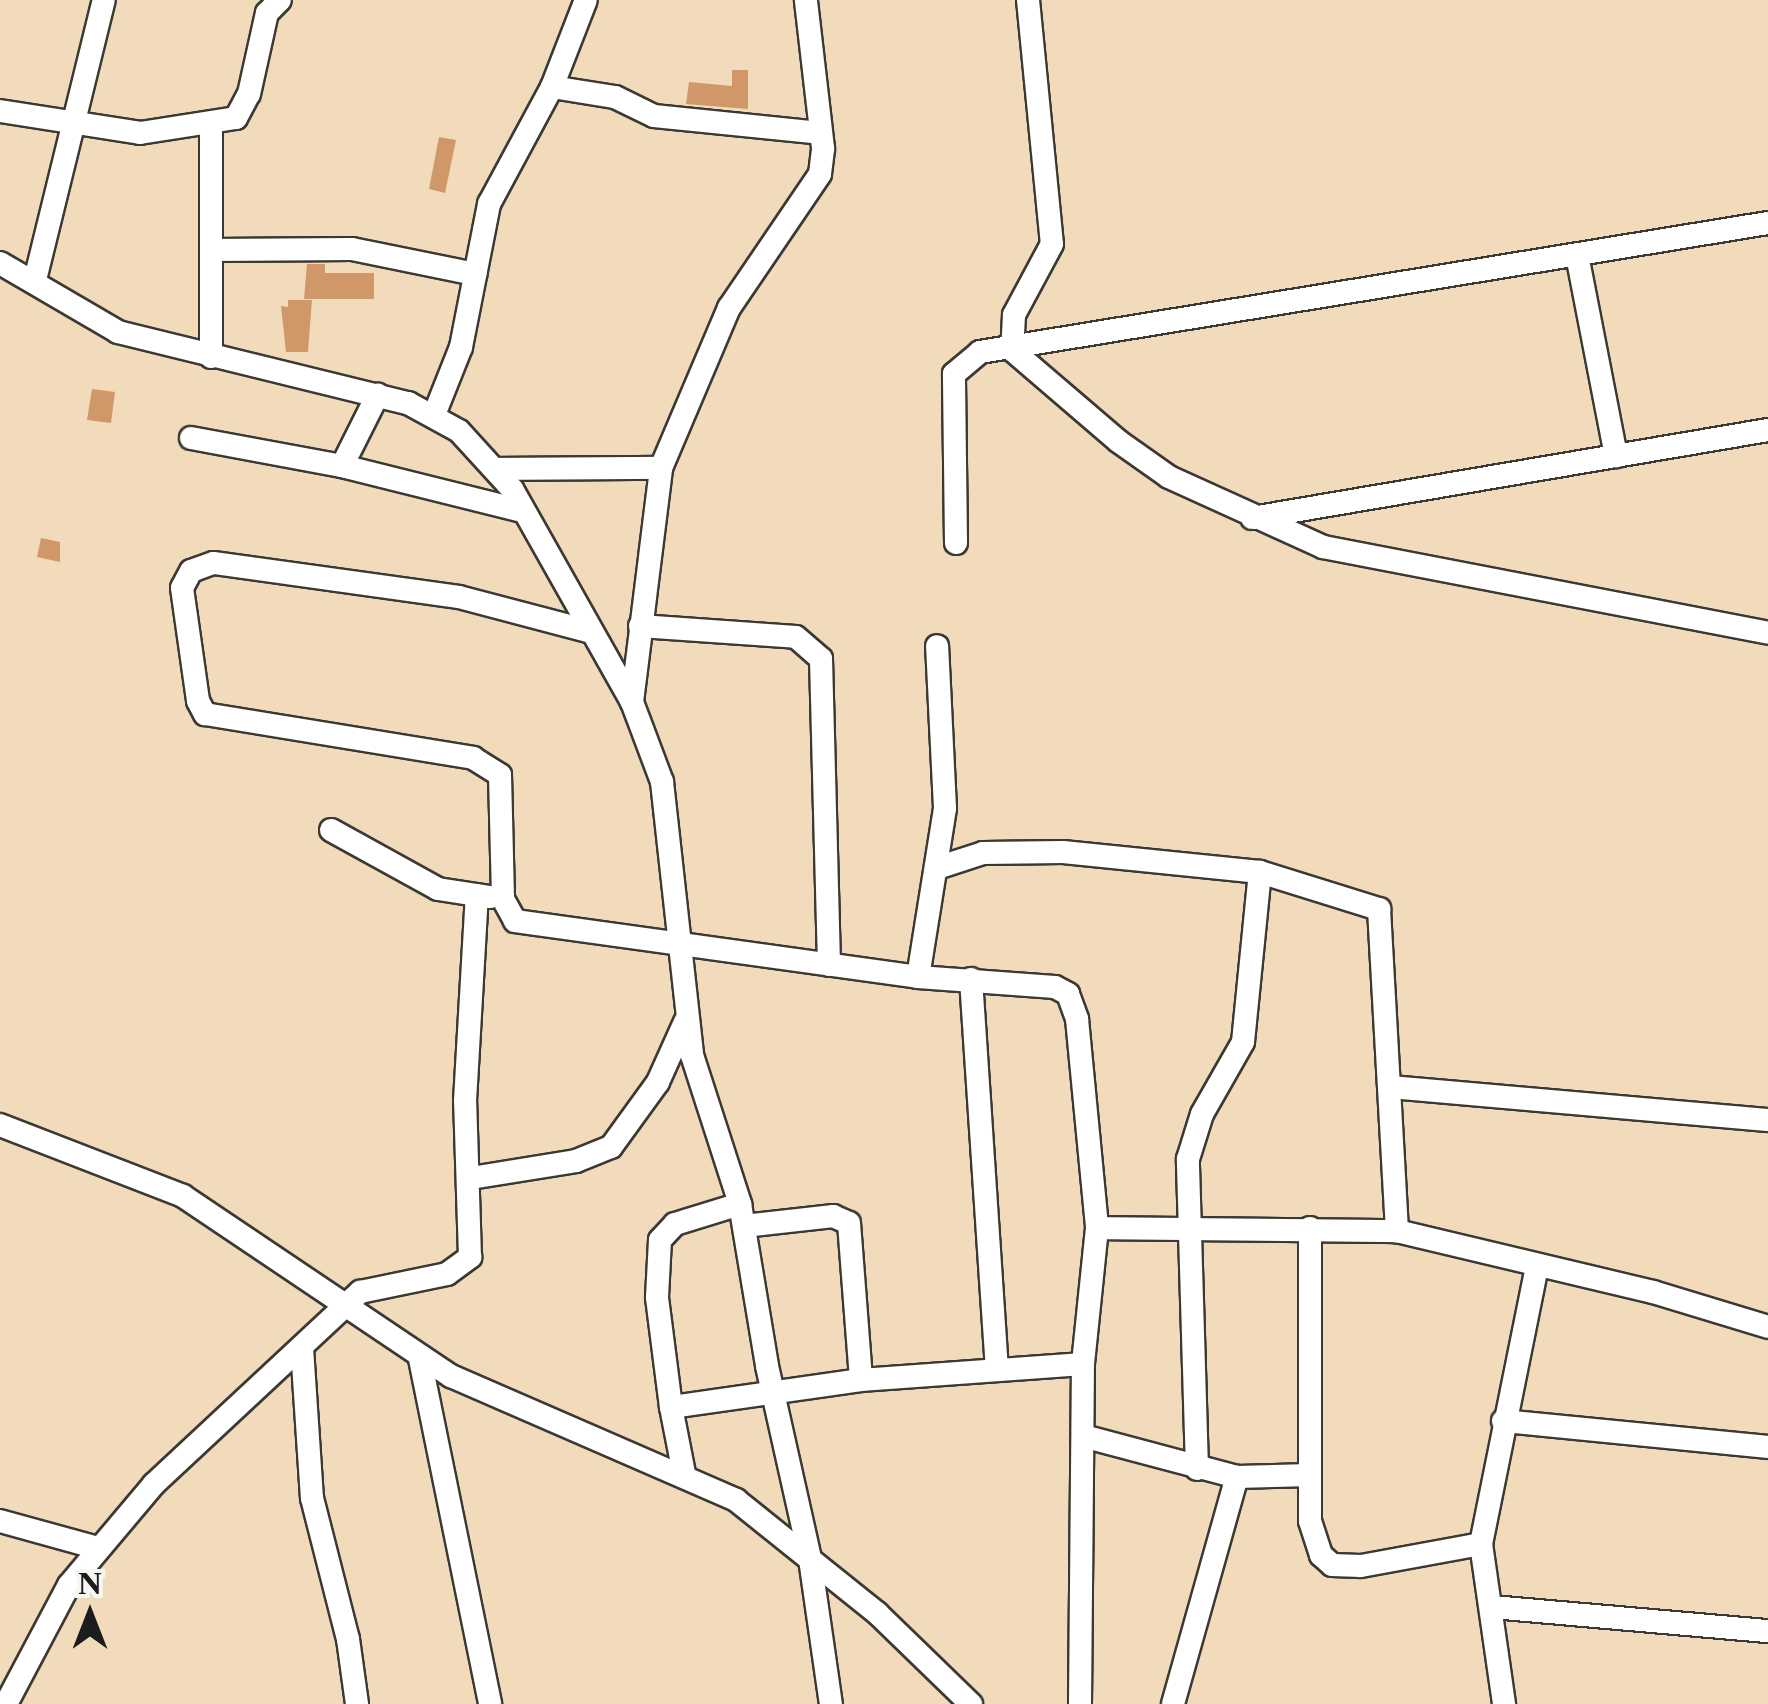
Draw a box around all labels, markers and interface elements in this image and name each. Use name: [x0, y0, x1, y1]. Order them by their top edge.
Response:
north arrow: [40, 1564, 140, 1664]
text: N: [78, 1567, 102, 1601]

